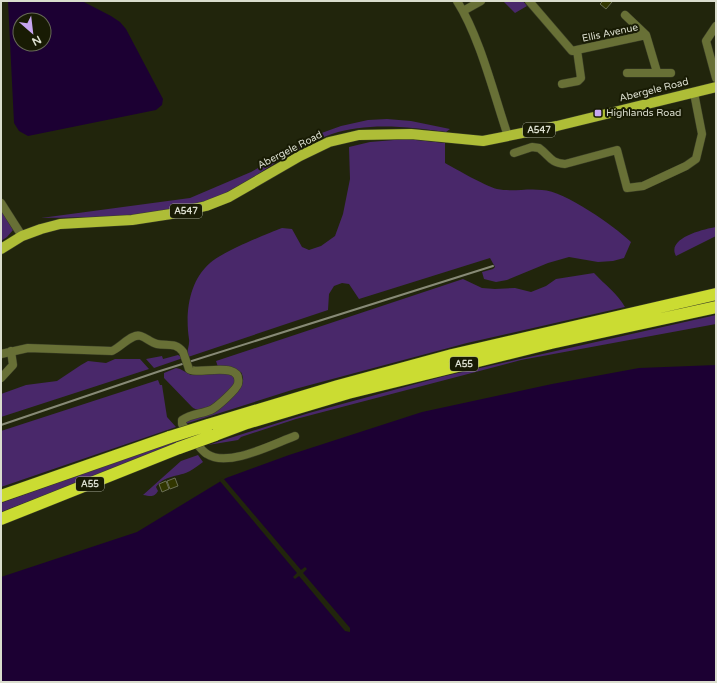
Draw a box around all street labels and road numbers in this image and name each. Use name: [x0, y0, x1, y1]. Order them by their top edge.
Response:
street label: Ellis Avenue: [581, 21, 639, 45]
street label: Abergele Road: [618, 76, 690, 104]
road number: A547: [523, 123, 555, 137]
street label: Abergele Road: [256, 129, 324, 171]
road number: A547: [170, 204, 202, 218]
road number: A55: [450, 357, 478, 371]
road number: A55: [76, 477, 104, 491]

